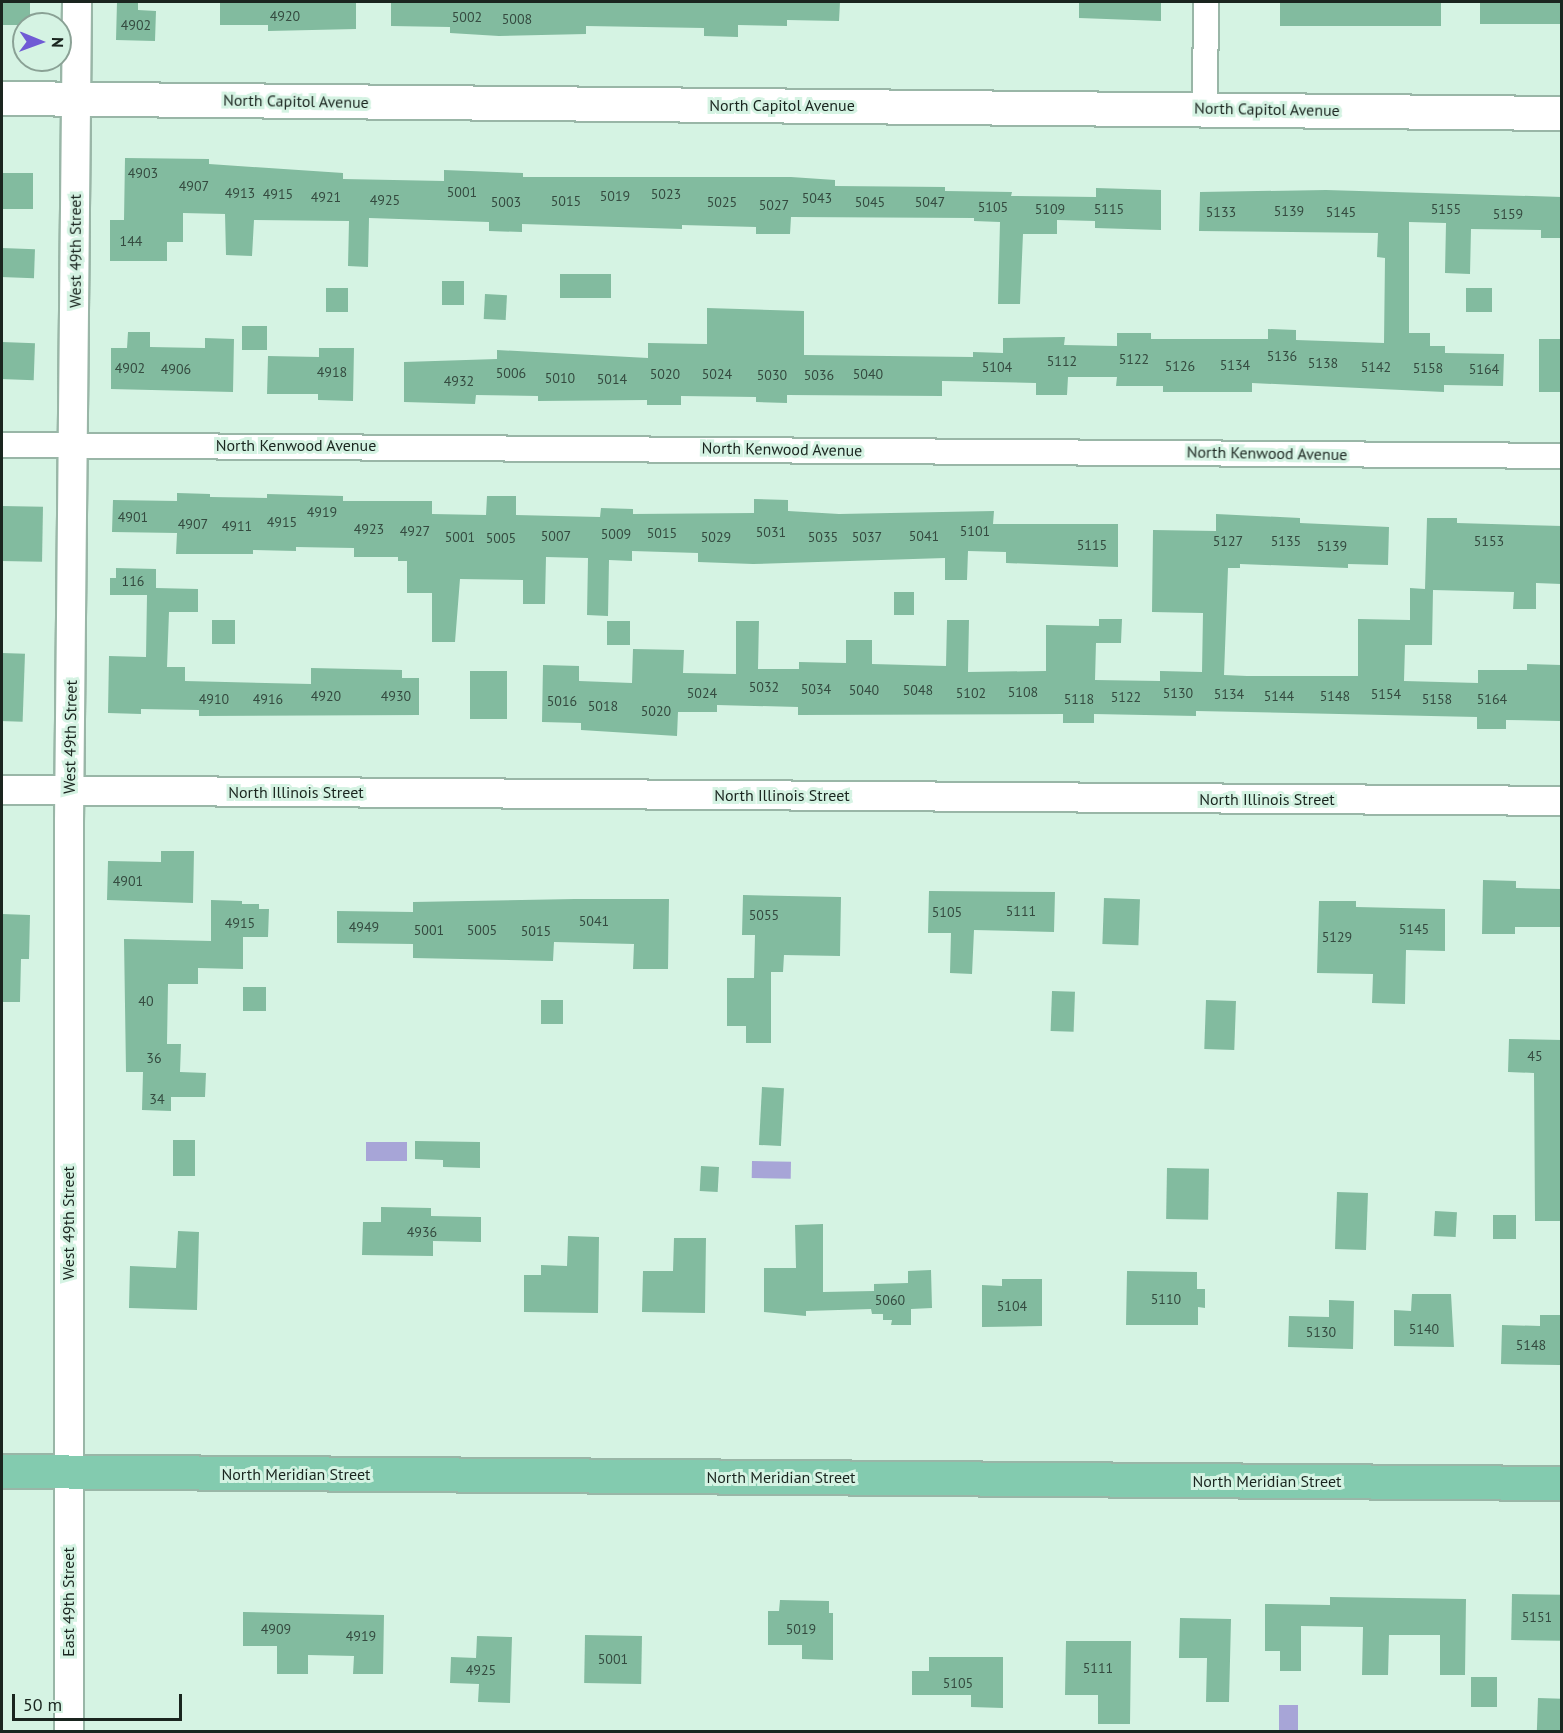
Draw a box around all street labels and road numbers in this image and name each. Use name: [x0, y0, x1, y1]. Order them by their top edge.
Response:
street label: North Capitol Avenue: [223, 90, 369, 112]
street label: North Capitol Avenue: [709, 95, 855, 115]
street label: North Capitol Avenue: [1194, 98, 1340, 120]
street label: West 49th Street: [65, 194, 85, 308]
street label: North Kenwood Avenue: [215, 435, 377, 455]
street label: North Kenwood Avenue: [701, 438, 863, 460]
street label: North Kenwood Avenue: [1186, 442, 1348, 464]
street label: West 49th Street: [59, 680, 81, 794]
street label: North Illinois Street: [228, 782, 364, 802]
street label: North Illinois Street: [714, 785, 850, 805]
street label: North Illinois Street: [1199, 789, 1335, 809]
street label: West 49th Street: [58, 1166, 78, 1280]
street label: North Meridian Street: [222, 1464, 370, 1484]
street label: North Meridian Street: [707, 1467, 855, 1487]
street label: North Meridian Street: [1193, 1471, 1341, 1491]
street label: East 49th Street: [58, 1547, 78, 1657]

